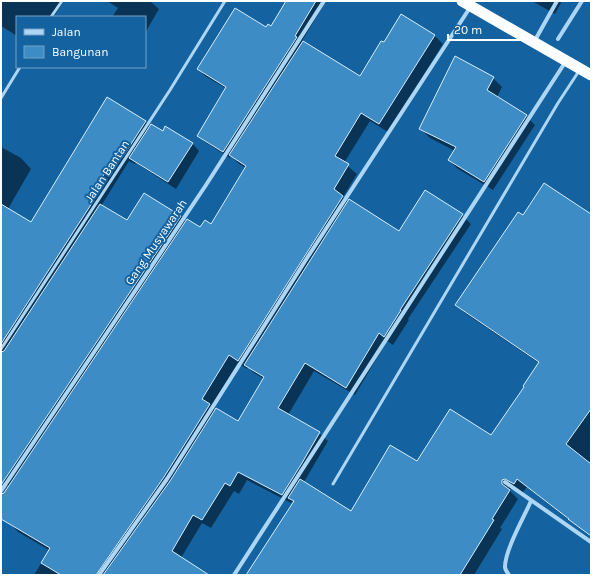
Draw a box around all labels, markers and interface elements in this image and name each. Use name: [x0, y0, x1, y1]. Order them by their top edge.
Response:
legend: [16, 16, 146, 68]
scale bar: [448, 16, 520, 42]
text: 20 m: [454, 23, 482, 37]
text: Jalan: [52, 25, 81, 39]
text: Bangunan: [52, 45, 108, 59]
street label: Jalan Bantan: [82, 137, 132, 205]
street label: Gang Musyawarah: [122, 196, 190, 288]

